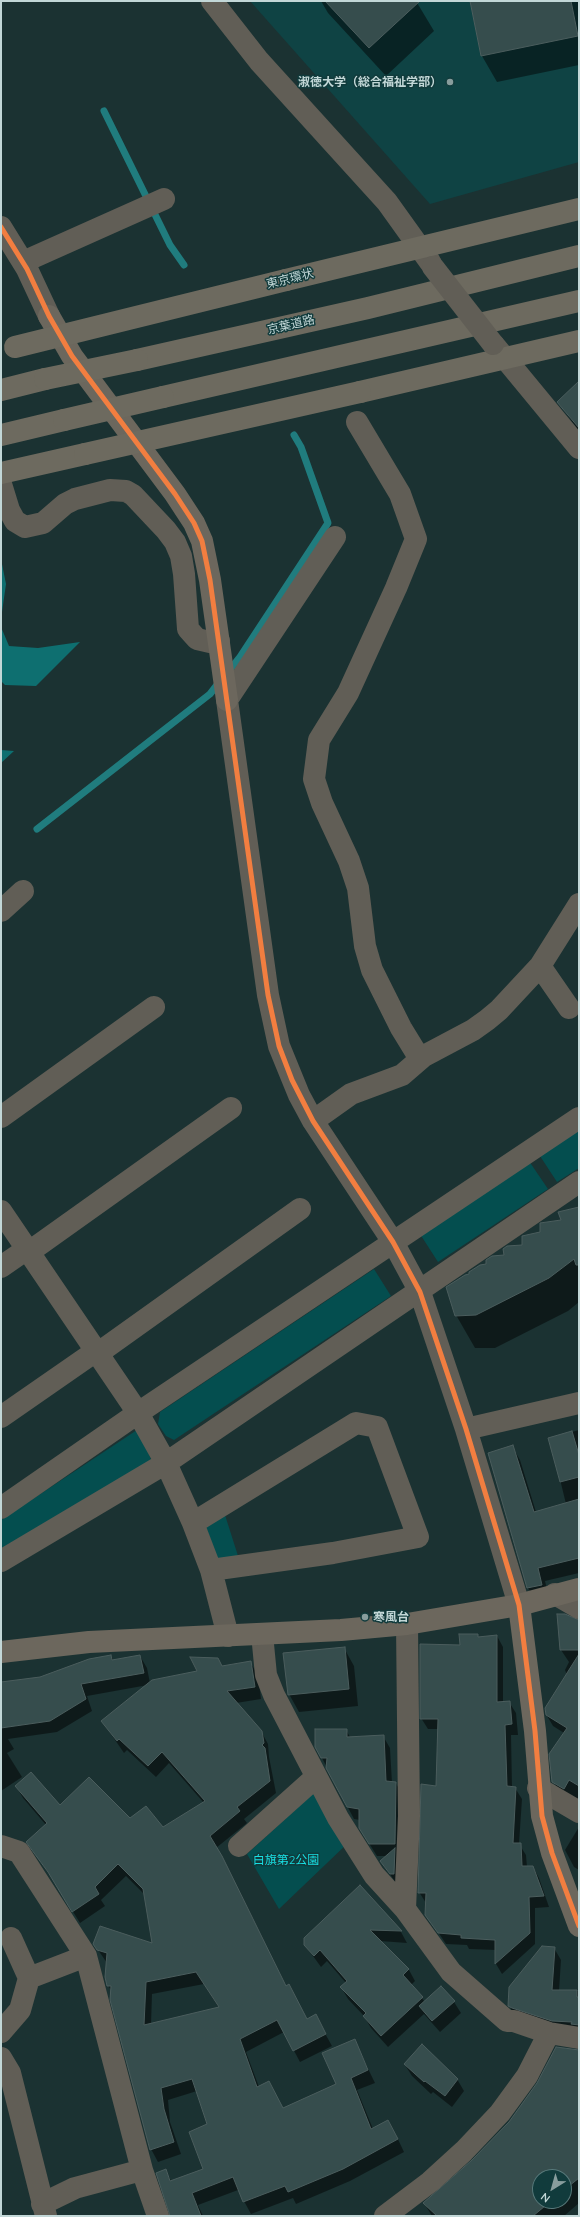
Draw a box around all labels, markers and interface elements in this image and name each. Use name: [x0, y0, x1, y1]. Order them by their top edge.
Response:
place label: 淑徳大学（総合福祉学部）: [298, 75, 442, 89]
marker: 淑徳大学（総合福祉学部）: [445, 77, 455, 87]
street label: 東京環状: [265, 266, 315, 292]
street label: 京葉道路: [266, 313, 316, 337]
place label: 寒風台: [373, 1610, 409, 1624]
marker: 寒風台: [360, 1612, 370, 1622]
park label: 白旗第2公園: [253, 1853, 319, 1867]
north arrow: [532, 2169, 572, 2209]
text: N: [538, 2190, 553, 2206]

